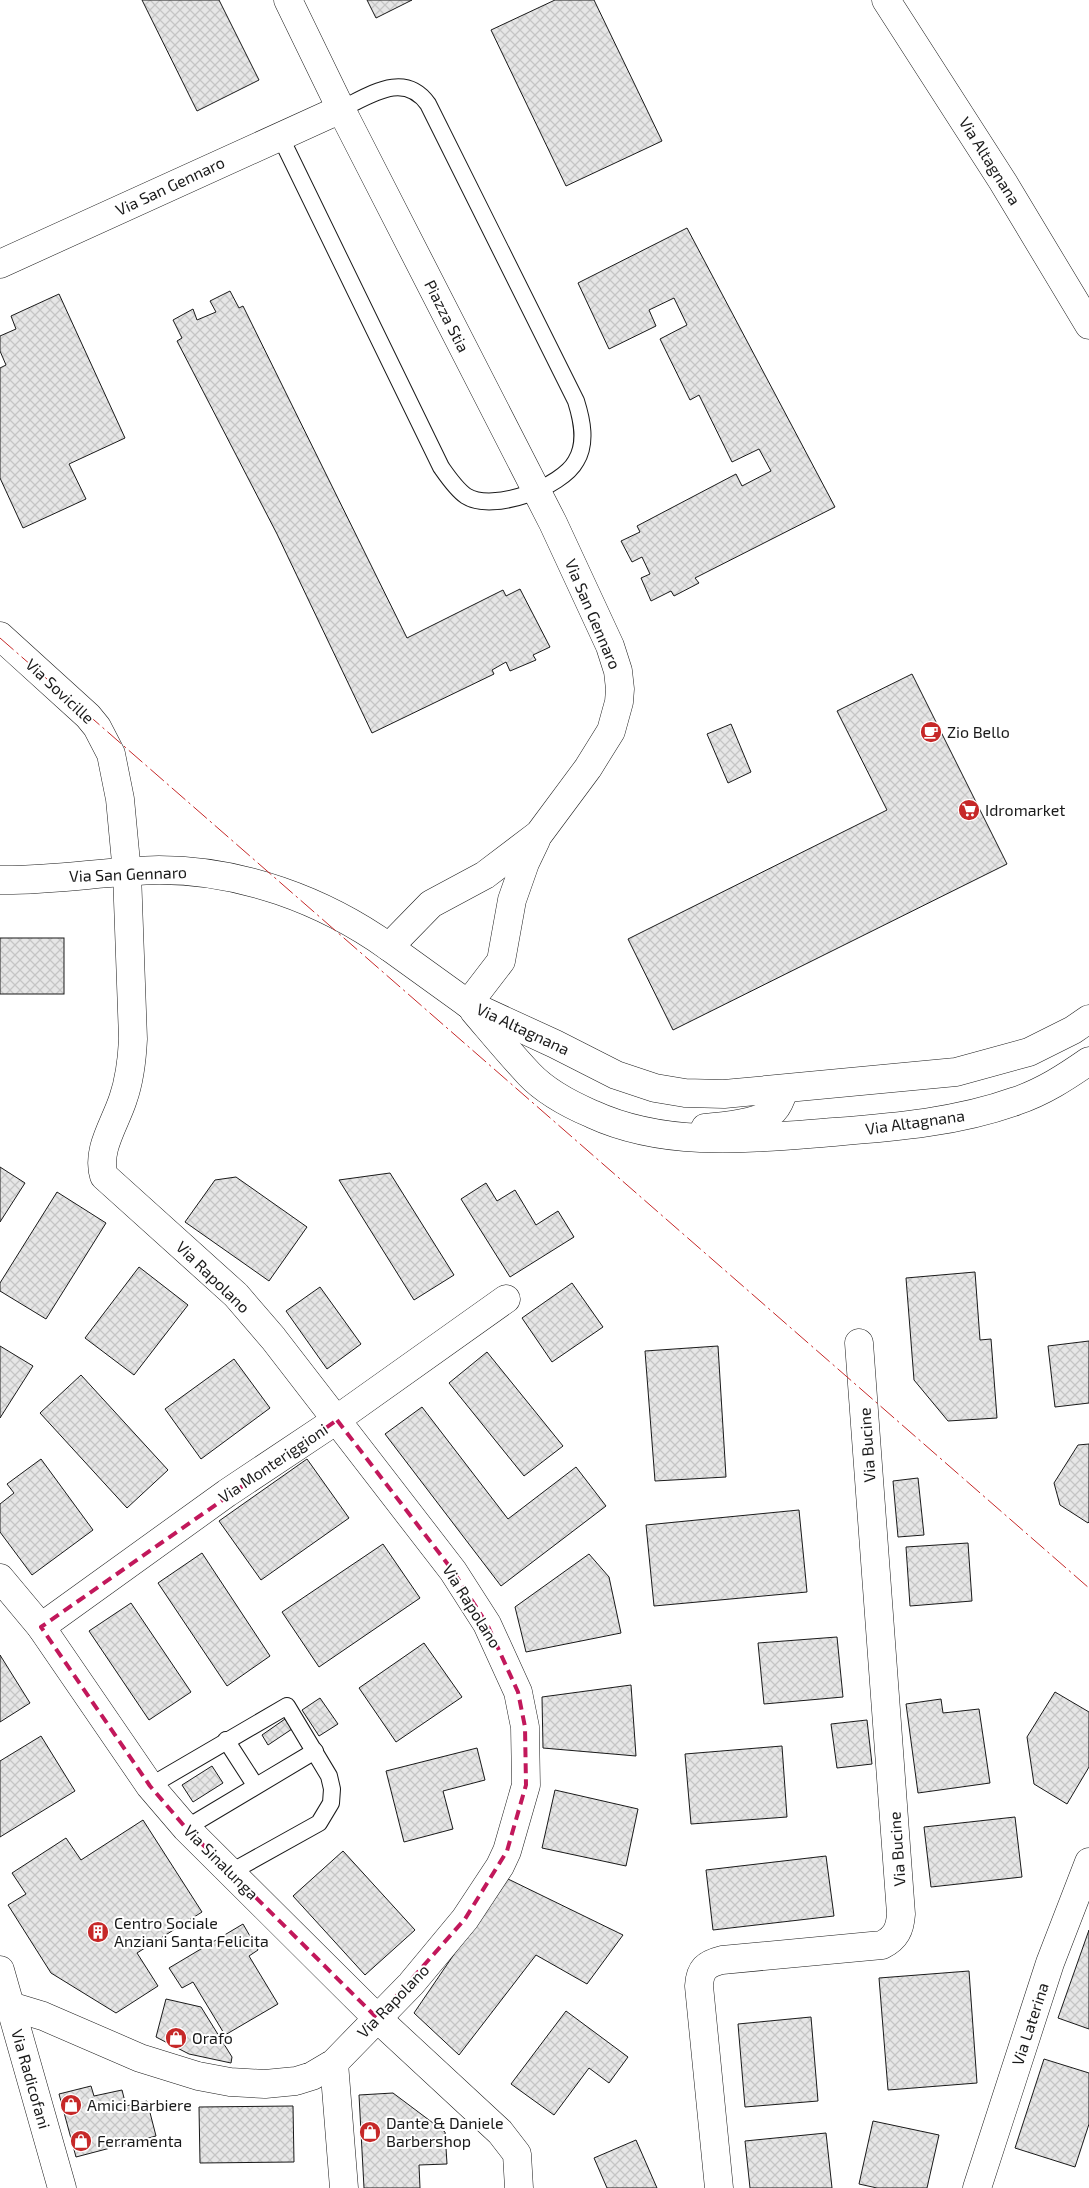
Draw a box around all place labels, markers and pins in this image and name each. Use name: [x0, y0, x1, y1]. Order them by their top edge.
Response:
cafe icon: Zio Bello: [919, 720, 943, 744]
place label: Zio Bello: [947, 722, 1010, 741]
supermarket icon: Idromarket: [957, 798, 981, 822]
place label: Idromarket: [985, 800, 1065, 819]
place label: Centro Sociale Anziani Santa Felicita: [114, 1913, 269, 1950]
building icon: Centro Sociale Anziani Santa Felicita: [86, 1920, 110, 1944]
shop icon: Orafo: [164, 2026, 188, 2050]
place label: Orafo: [192, 2028, 233, 2047]
shop icon: Amici Barbiere: [59, 2093, 83, 2117]
place label: Amici Barbiere: [87, 2095, 192, 2114]
place label: Dante & Daniele Barbershop: [386, 2113, 504, 2150]
shop icon: Dante & Daniele Barbershop: [358, 2120, 382, 2144]
shop icon: Ferramenta: [69, 2129, 93, 2153]
place label: Ferramenta: [97, 2131, 182, 2150]

